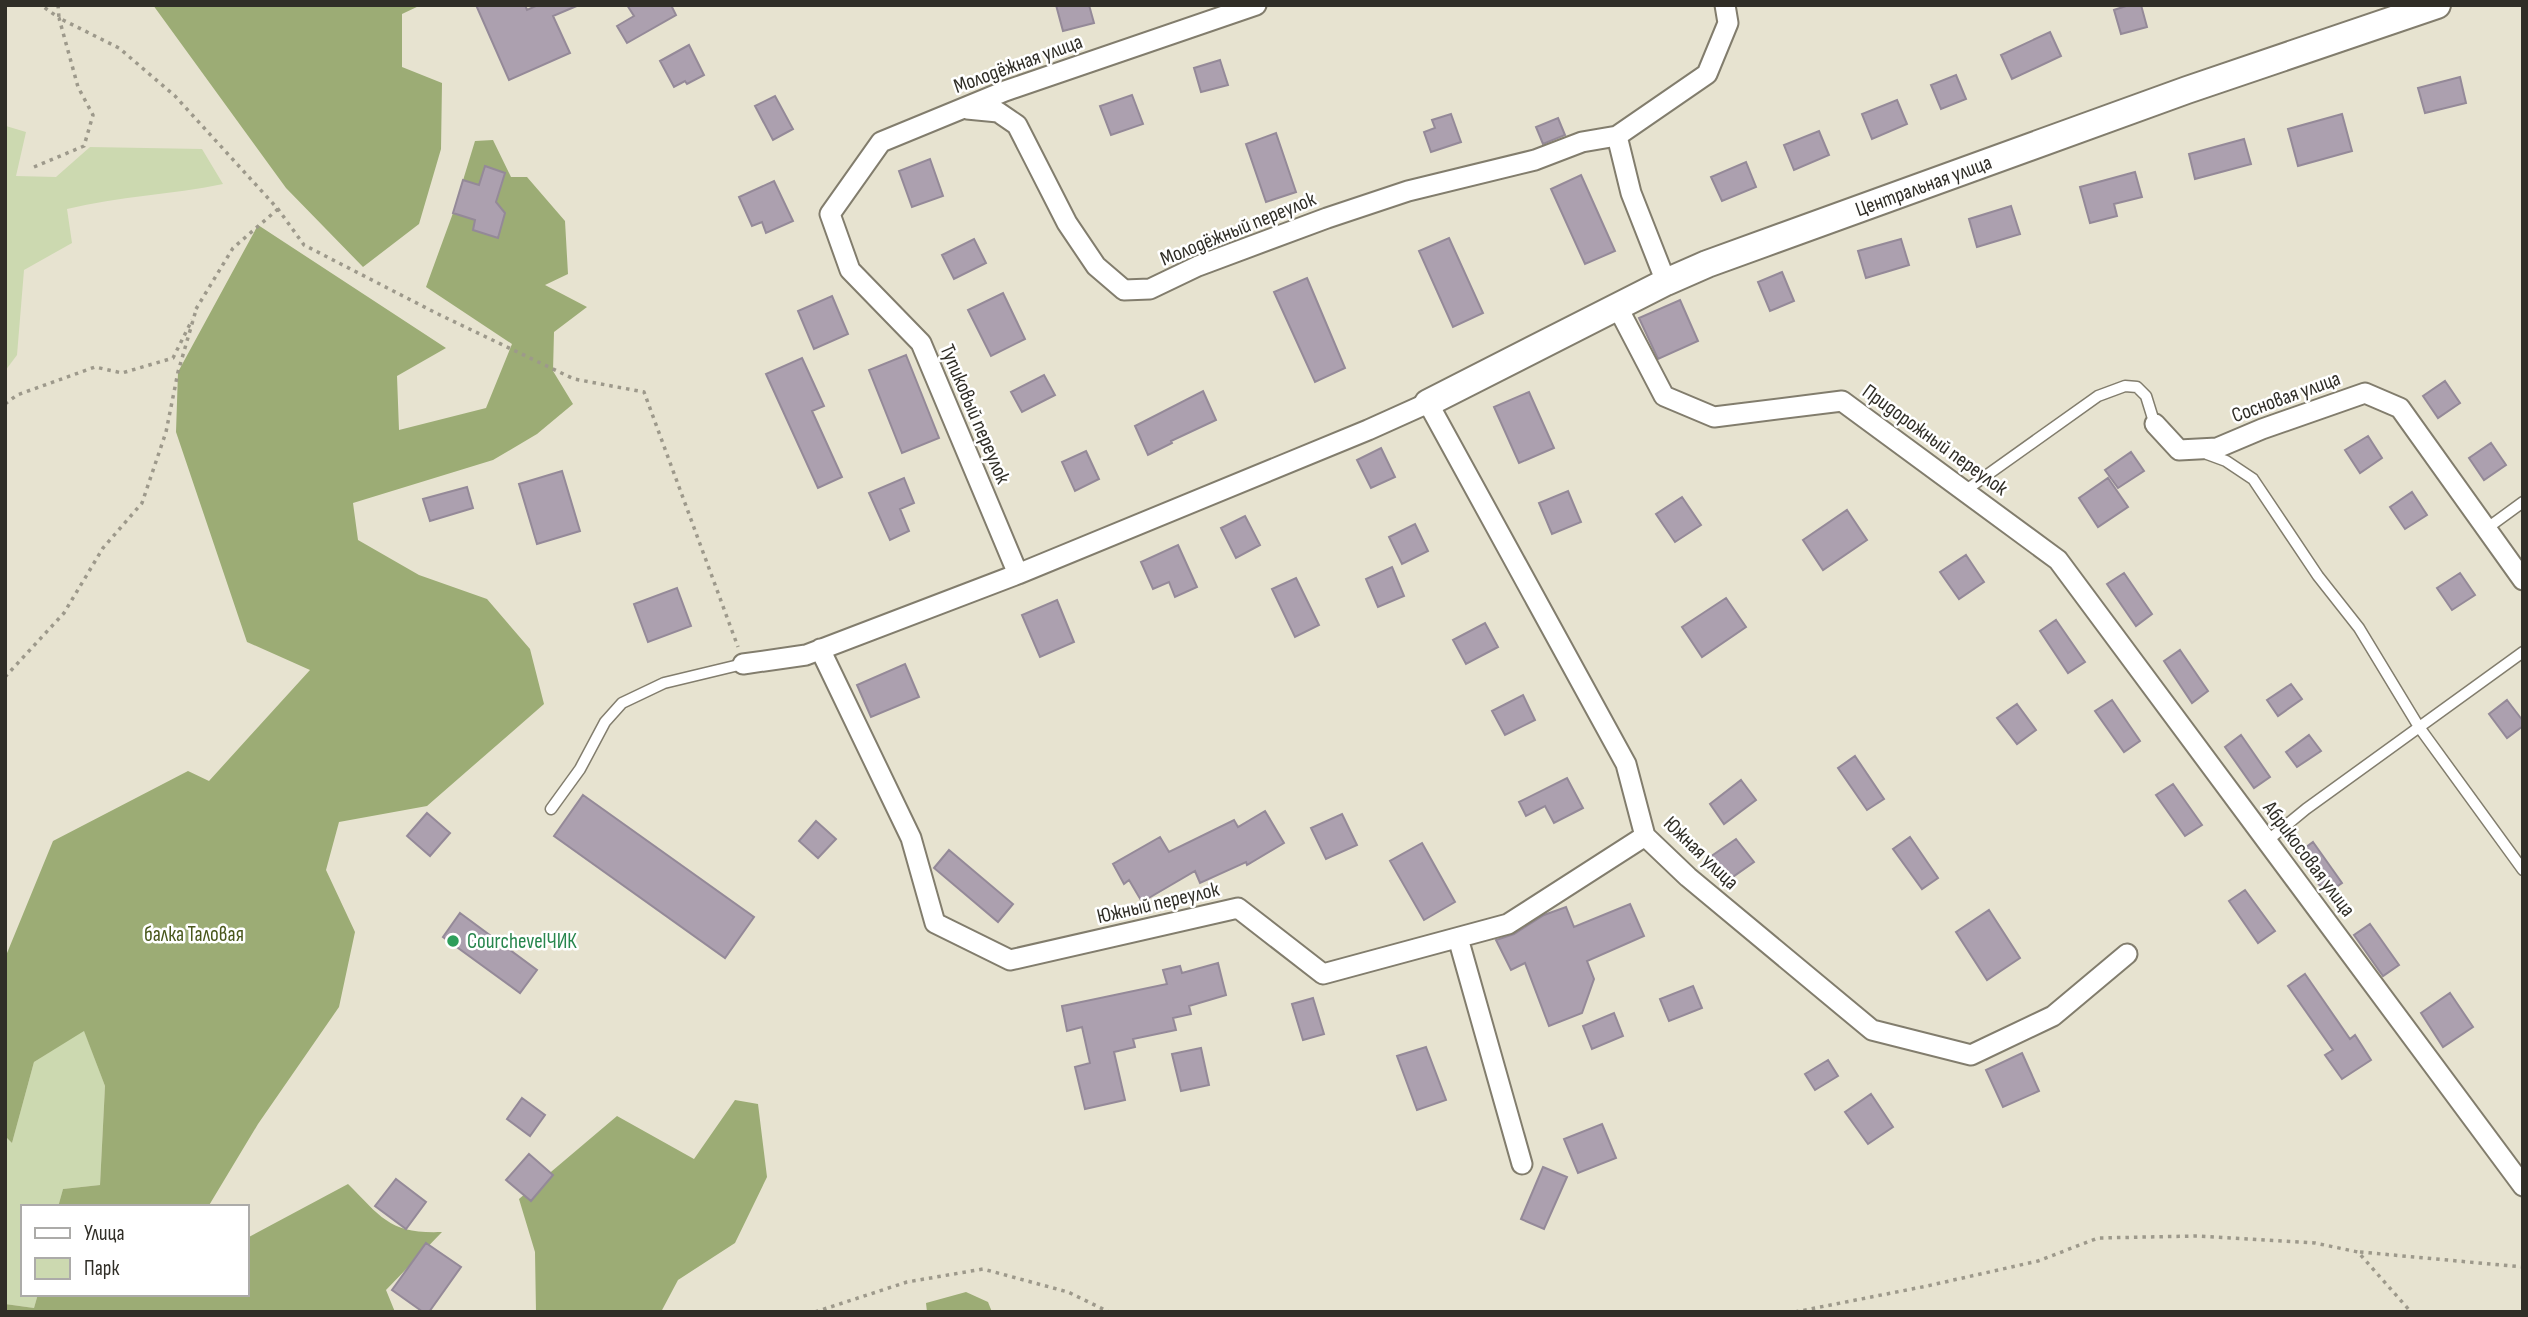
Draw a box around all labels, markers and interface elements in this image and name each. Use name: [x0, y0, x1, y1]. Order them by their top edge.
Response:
street label: Молодёжная улица: [950, 29, 1086, 99]
street label: Центральная улица: [1852, 149, 1995, 222]
street label: Молодёжный переулок: [1157, 186, 1319, 272]
street label: Тупиковый переулок: [934, 341, 1016, 488]
street label: Сосновая улица: [2228, 366, 2344, 428]
street label: Придорожный переулок: [1857, 379, 2013, 501]
street label: Абрикосовая улица: [2257, 796, 2360, 922]
street label: Южная улица: [1658, 811, 1744, 895]
street label: Южный переулок: [1094, 877, 1222, 929]
park label: балка Таловая: [144, 922, 244, 947]
place label: CourсhevelЧИК: [467, 929, 577, 954]
marker: CourсhevelЧИК: [445, 933, 461, 949]
legend: [21, 1205, 248, 1296]
text: Улица: [84, 1221, 125, 1246]
text: Парк: [84, 1256, 119, 1281]

